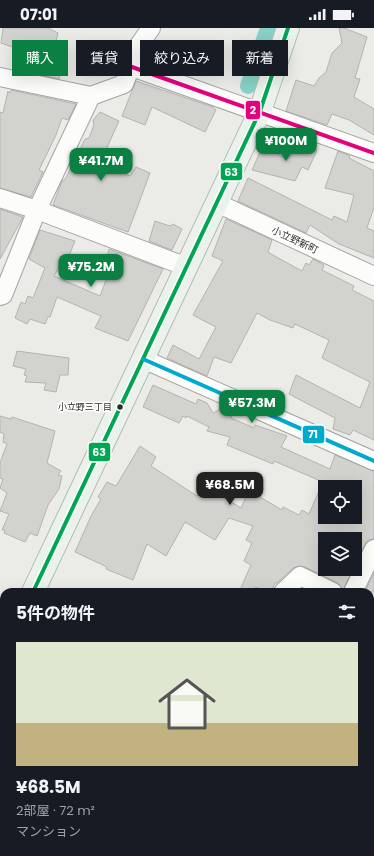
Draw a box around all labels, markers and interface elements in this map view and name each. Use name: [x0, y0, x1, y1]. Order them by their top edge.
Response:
text: 07:01: [20, 4, 58, 25]
chip: 購入: [12, 40, 68, 76]
chip: 賃貸: [76, 40, 132, 76]
chip: 絞り込み: [140, 40, 224, 76]
chip: 新着: [232, 40, 288, 76]
line badge: 2: [245, 100, 261, 120]
text: 2: [250, 102, 256, 118]
pin: ¥100M: [258, 128, 314, 162]
text: ¥100M: [265, 131, 307, 150]
pin: ¥41.7M: [68, 148, 134, 182]
text: ¥41.7M: [79, 151, 123, 170]
line badge: 63: [220, 162, 243, 181]
text: 63: [224, 164, 238, 180]
street label: 小立野新町: [269, 223, 321, 257]
pin: ¥75.2M: [58, 254, 124, 288]
text: ¥75.2M: [67, 257, 115, 276]
pin: ¥57.3M: [219, 390, 285, 424]
text: ¥57.3M: [228, 393, 276, 412]
place label: 小立野三丁目: [58, 401, 112, 413]
marker: 小立野三丁目: [115, 402, 125, 412]
line badge: 71: [302, 425, 325, 444]
text: 71: [308, 426, 318, 442]
line badge: 63: [88, 442, 111, 462]
text: 63: [92, 444, 106, 460]
pin: ¥68.5M: [197, 472, 263, 506]
text: ¥68.5M: [205, 475, 255, 494]
map controls: [318, 480, 362, 576]
button: locate: [318, 480, 362, 524]
button: layers: [318, 532, 362, 576]
text: 5件の物件: [16, 601, 95, 625]
icon: filters: [336, 601, 358, 623]
icon: home: [151, 668, 223, 740]
text: ¥68.5M: [16, 775, 81, 799]
text: 2部屋 · 72 m²: [16, 801, 95, 820]
text: マンション: [16, 822, 81, 841]

